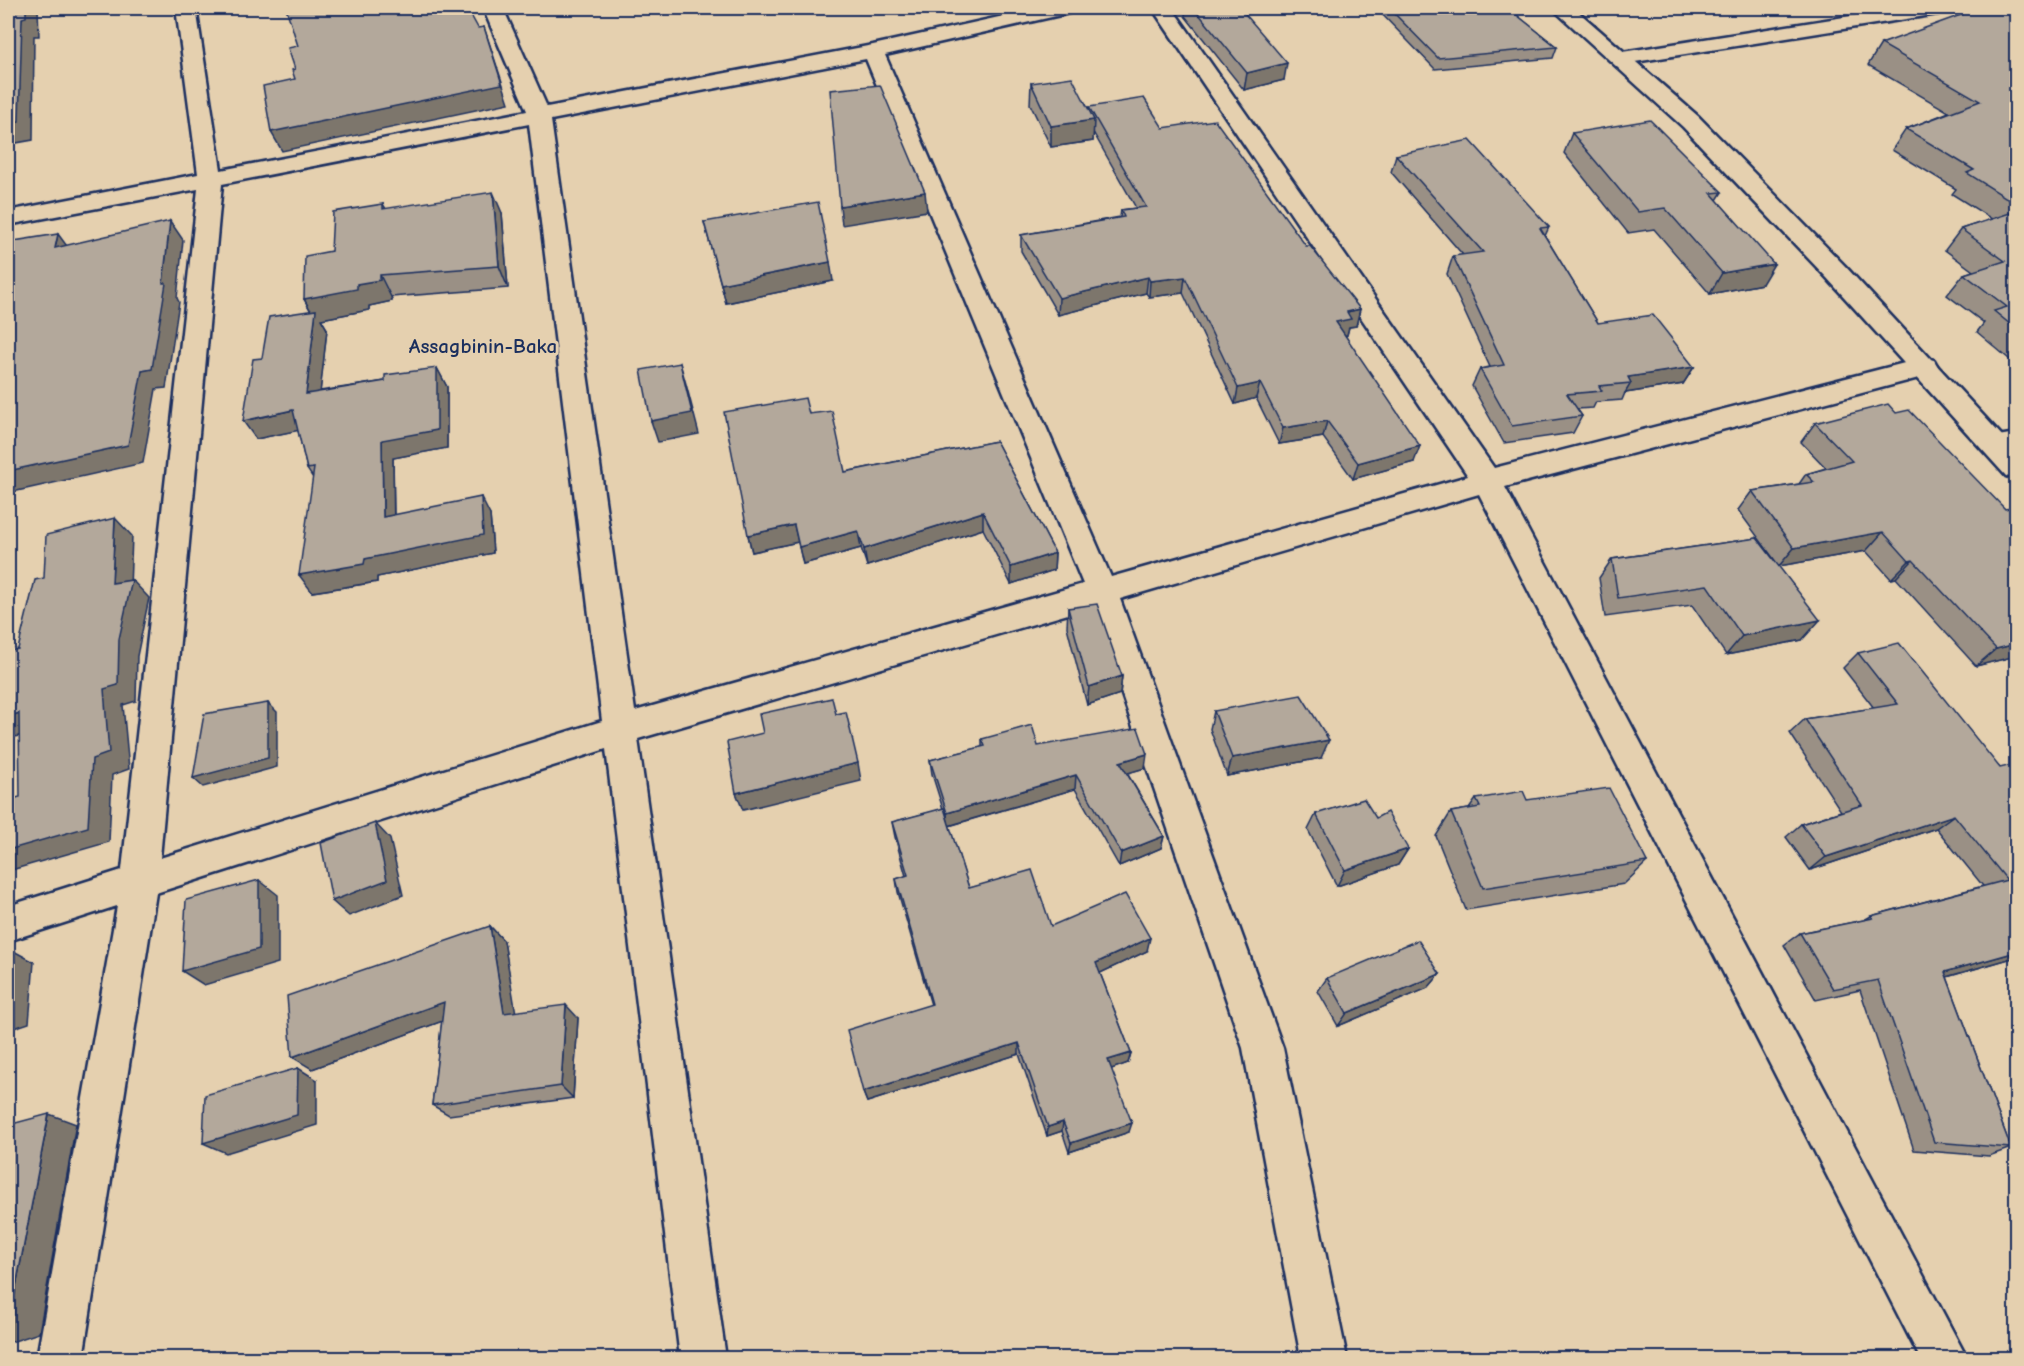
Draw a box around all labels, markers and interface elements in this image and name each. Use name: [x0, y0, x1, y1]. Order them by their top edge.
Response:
district label: Assagbinin-Baka: [409, 334, 557, 358]

